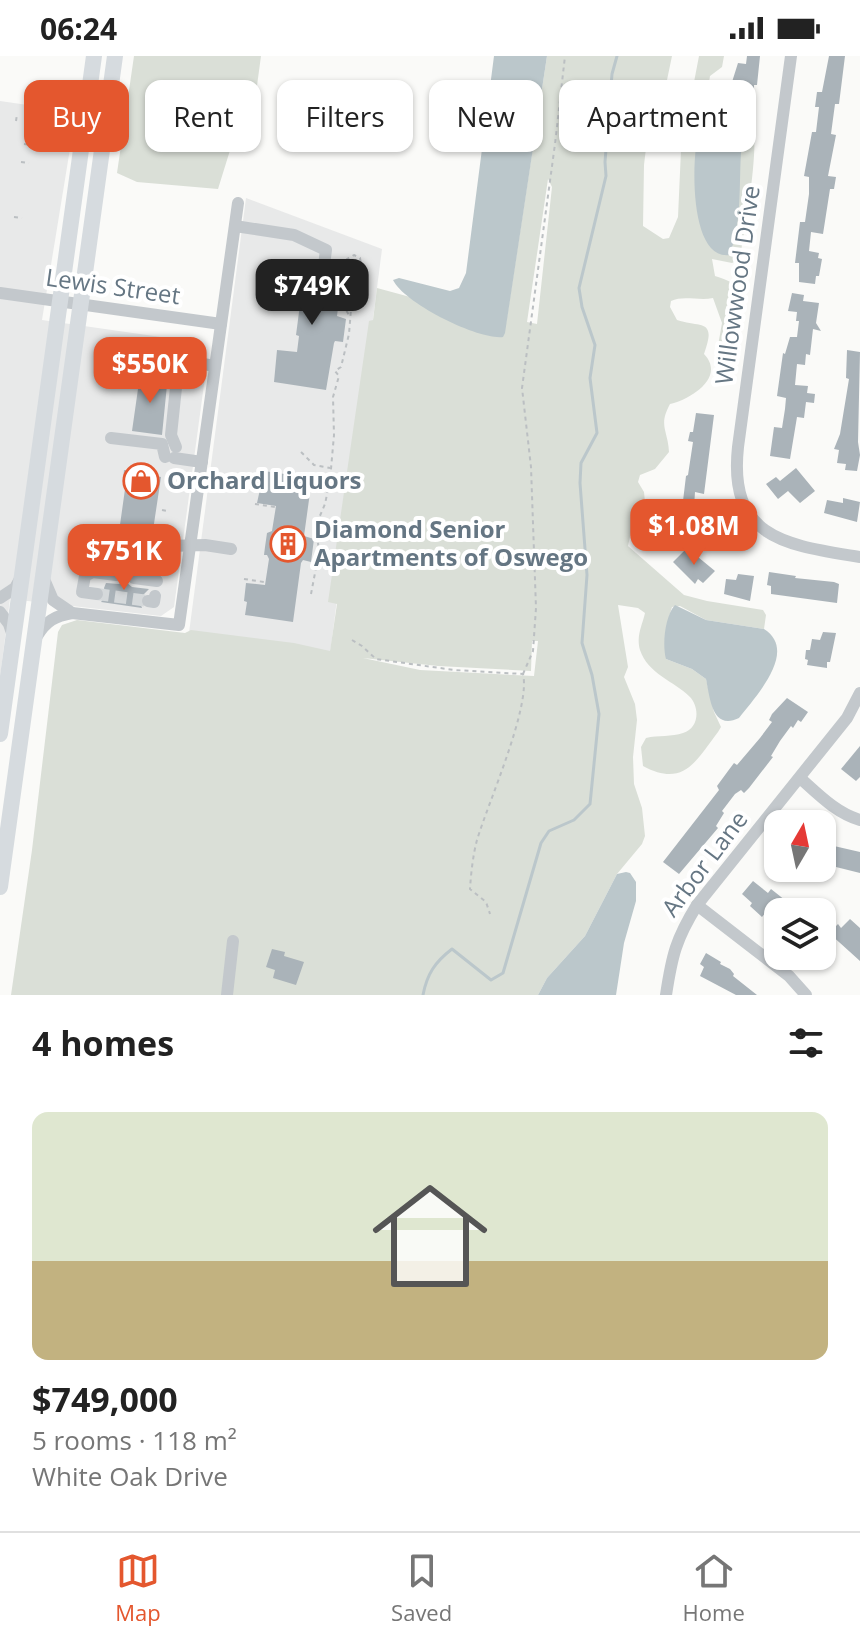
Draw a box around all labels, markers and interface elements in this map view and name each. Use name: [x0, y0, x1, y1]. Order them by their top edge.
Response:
text: 06:24: [40, 8, 117, 49]
chip: Buy: [24, 80, 129, 152]
chip: Rent: [145, 80, 261, 152]
chip: Filters: [277, 80, 413, 152]
chip: New: [429, 80, 543, 152]
chip: Apartment: [559, 80, 756, 152]
street label: Willowwood Drive: [706, 183, 767, 386]
pin: $749K: [256, 259, 368, 327]
street label: Lewis Street: [44, 260, 183, 311]
text: $749K: [274, 267, 350, 303]
pin: $550K: [94, 337, 206, 405]
text: $550K: [112, 345, 188, 381]
shop icon: Orchard Liquors: [122, 462, 160, 500]
place label: Orchard Liquors: [167, 463, 362, 496]
pin: $1.08M: [629, 499, 759, 567]
text: $1.08M: [648, 507, 740, 543]
place label: Diamond Senior Apartments of Oswego: [314, 512, 588, 573]
pin: $751K: [68, 524, 180, 592]
building icon: Diamond Senior Apartments of Oswego: [269, 525, 307, 563]
text: $751K: [86, 532, 162, 568]
street label: Arbor Lane: [653, 804, 754, 923]
north arrow: [764, 810, 836, 882]
map controls: [764, 810, 836, 970]
button: layers: [764, 898, 836, 970]
text: 4 homes: [32, 1020, 174, 1066]
icon: filters: [784, 1021, 828, 1065]
icon: home: [358, 1164, 502, 1308]
text: $749,000: [32, 1376, 178, 1422]
text: 5 rooms · 118 m²: [32, 1422, 237, 1458]
text: White Oak Drive: [32, 1458, 228, 1494]
tab: Map: [115, 1549, 161, 1627]
tab: Saved: [391, 1549, 452, 1627]
tab: Home: [683, 1549, 745, 1627]

